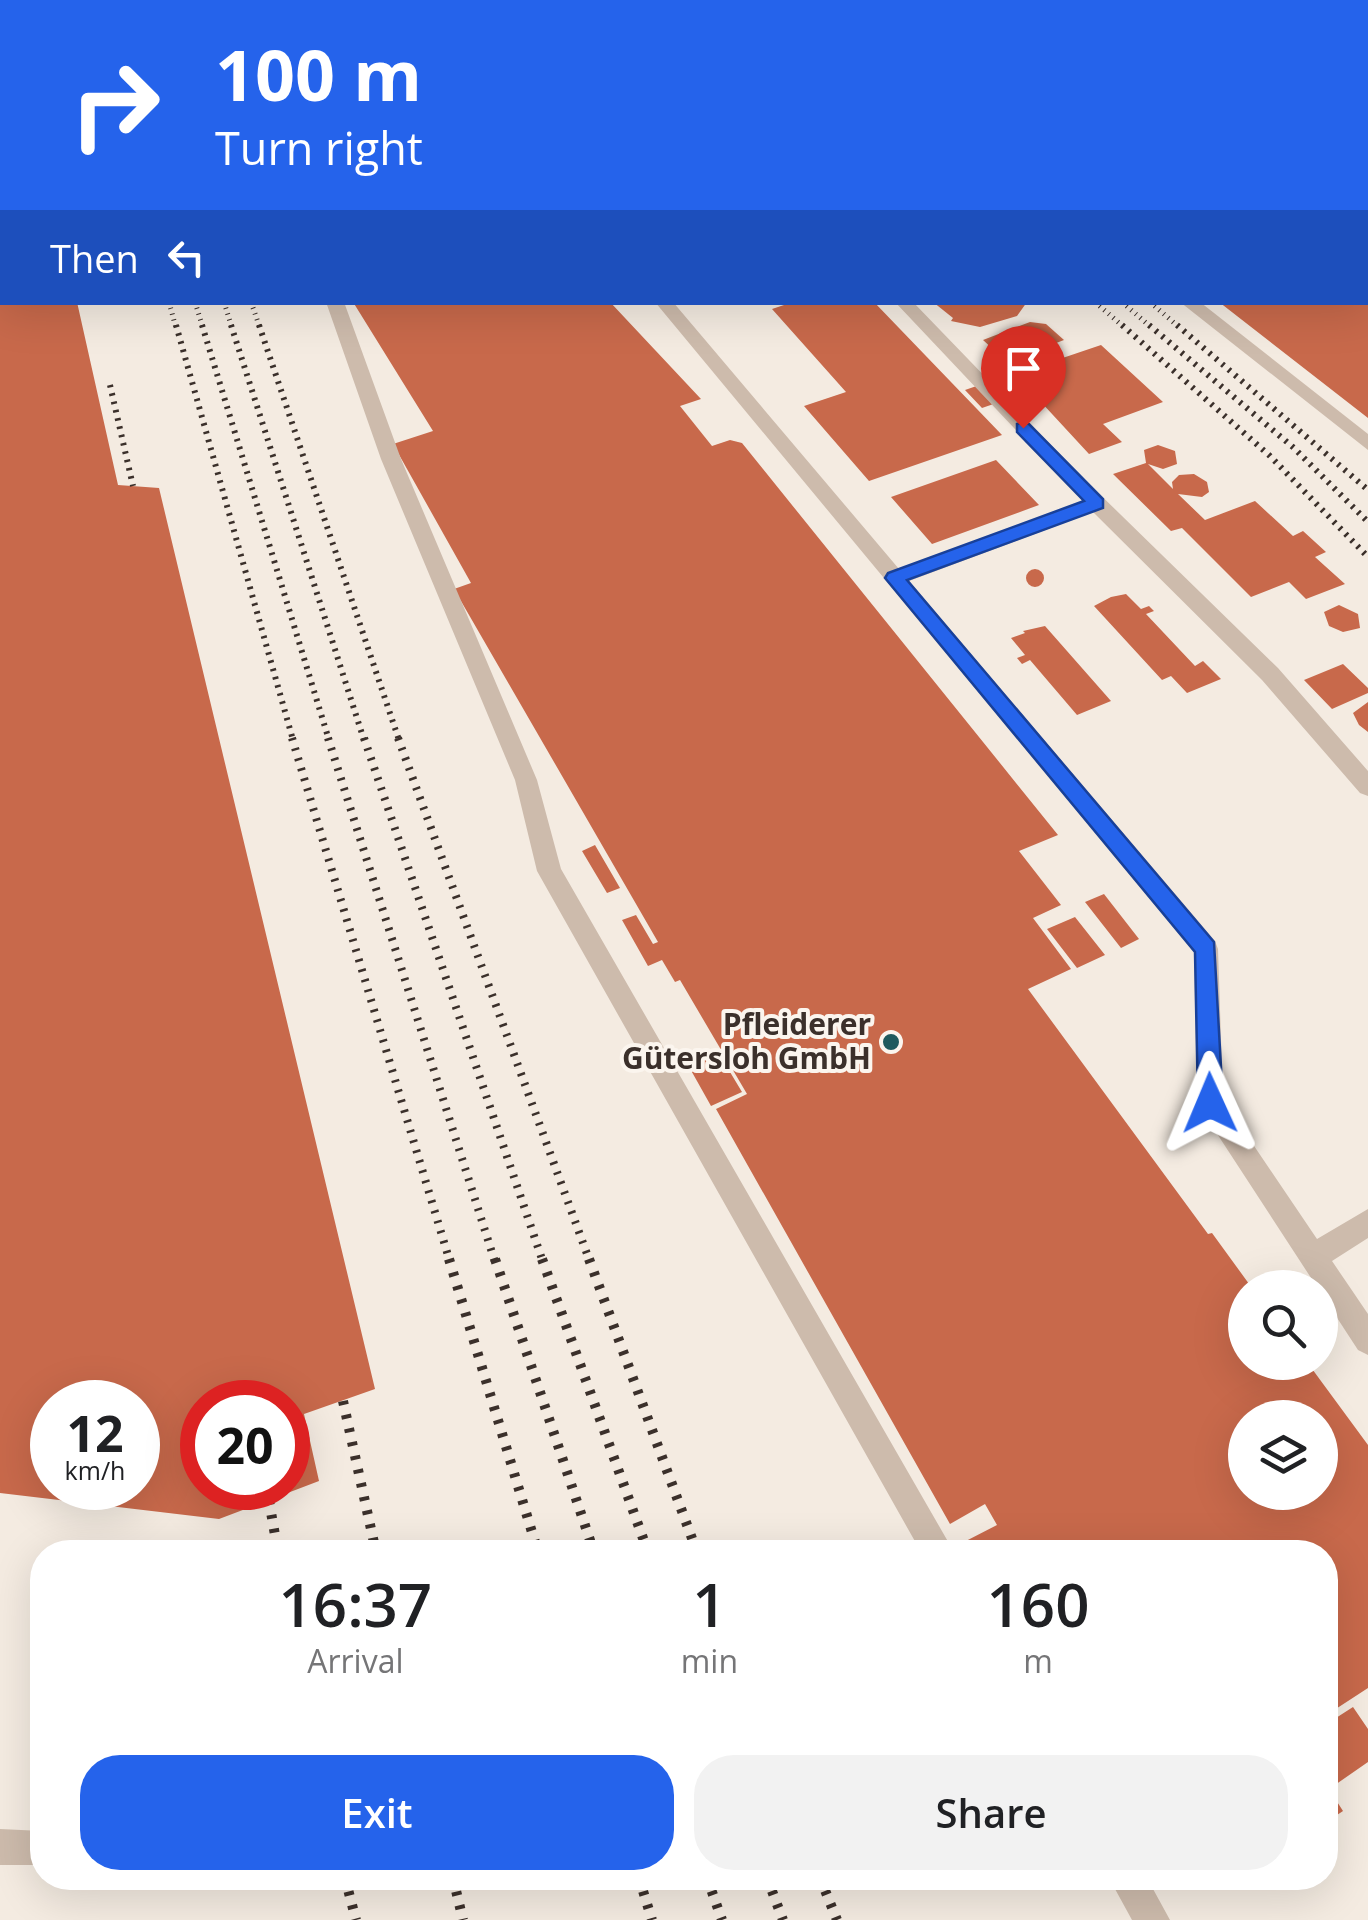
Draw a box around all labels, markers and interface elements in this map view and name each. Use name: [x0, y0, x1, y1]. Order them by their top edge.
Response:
text: 100 m: [215, 26, 422, 122]
icon: right: [50, 40, 180, 170]
text: Turn right: [215, 117, 423, 178]
icon: left: [159, 230, 214, 285]
text: Then: [50, 232, 139, 284]
pin: [981, 326, 1066, 429]
icon: arrive: [996, 341, 1051, 396]
place label: Pfleiderer Gütersloh GmbH: [622, 1003, 871, 1078]
marker: Pfleiderer Gütersloh GmbH: [880, 1031, 902, 1053]
position arrow: [1158, 1051, 1262, 1155]
map controls: [1228, 1270, 1338, 1510]
button: search: [1228, 1270, 1338, 1380]
speed limit sign: 20: [180, 1380, 310, 1510]
text: 12: [66, 1399, 124, 1467]
button: layers: [1228, 1400, 1338, 1510]
text: km/h: [65, 1453, 125, 1487]
text: 16:37: [279, 1563, 432, 1645]
text: 1: [692, 1563, 727, 1645]
text: 160: [987, 1563, 1089, 1645]
text: Arrival: [307, 1639, 404, 1682]
text: min: [681, 1639, 738, 1682]
text: m: [1023, 1639, 1053, 1682]
button: Exit: [80, 1755, 674, 1870]
button: Share: [694, 1755, 1288, 1870]

